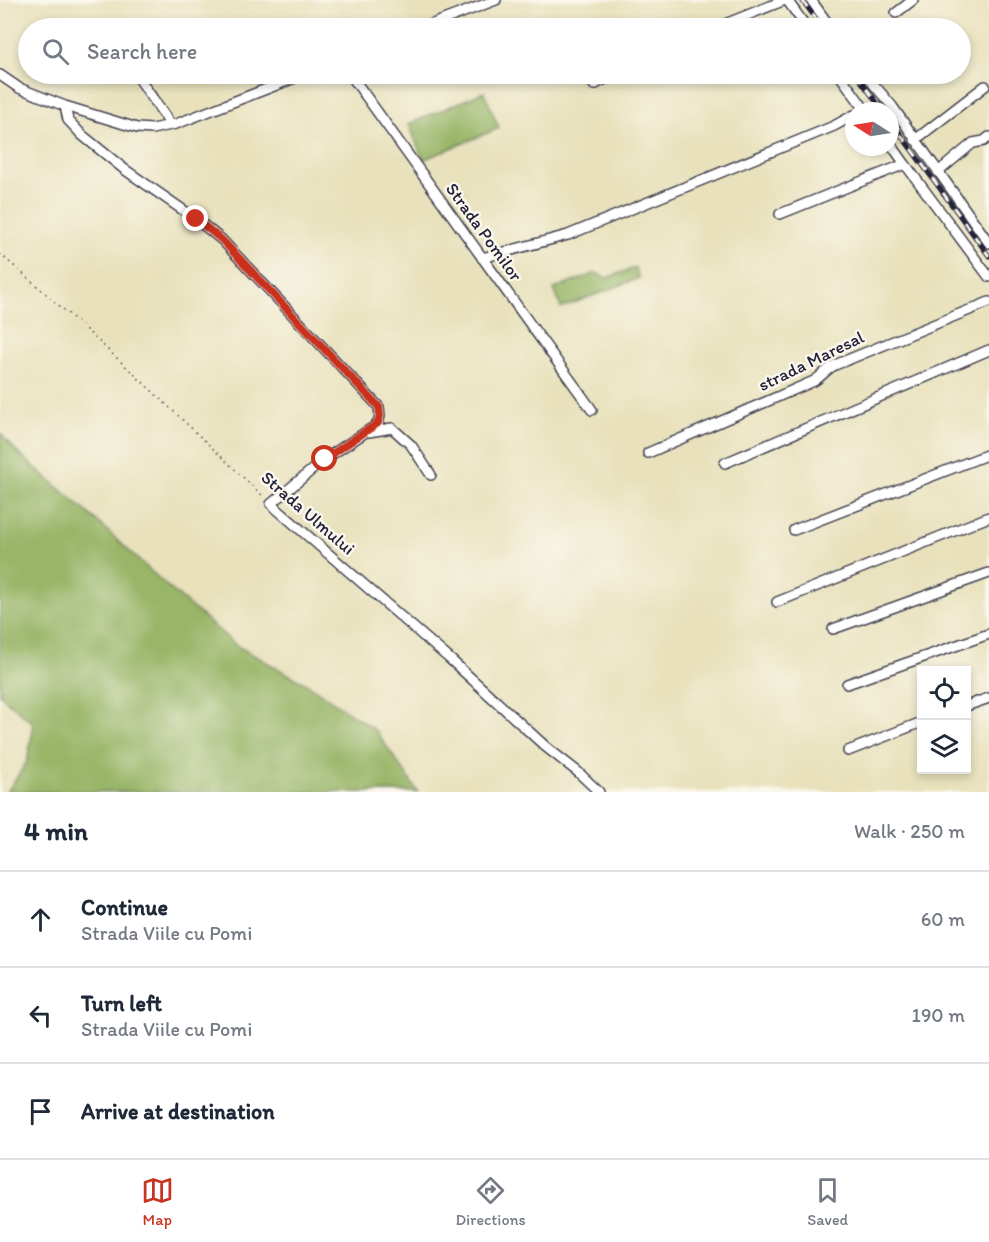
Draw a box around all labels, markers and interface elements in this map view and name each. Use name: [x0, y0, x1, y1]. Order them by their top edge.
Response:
search box: [18, 18, 971, 84]
icon: search: [39, 35, 72, 68]
text: Search here: [87, 38, 197, 65]
north arrow: [845, 102, 899, 156]
street label: Strada Pomilor: [441, 178, 528, 286]
route end: [182, 205, 208, 231]
street label: strada Maresal: [754, 326, 868, 396]
route start: [311, 445, 337, 471]
street label: Strada Ulmului: [257, 466, 359, 560]
map controls: [917, 666, 971, 774]
button: locate: [917, 666, 971, 720]
button: layers: [917, 720, 971, 774]
text: 4 min: [24, 815, 88, 847]
text: Walk · 250 m: [854, 819, 965, 843]
text: Continue: [81, 894, 168, 921]
icon: ahead: [24, 903, 57, 936]
text: 60 m: [921, 907, 965, 931]
text: Strada Viile cu Pomi: [81, 921, 252, 945]
text: Turn left: [81, 990, 162, 1017]
icon: left: [24, 999, 57, 1032]
text: 190 m: [912, 1003, 965, 1027]
text: Strada Viile cu Pomi: [81, 1017, 252, 1041]
icon: arrive: [24, 1095, 57, 1128]
text: Arrive at destination: [81, 1098, 275, 1125]
tab: Map: [141, 1174, 174, 1229]
tab: Directions: [455, 1174, 526, 1229]
tab: Saved: [807, 1174, 848, 1229]

